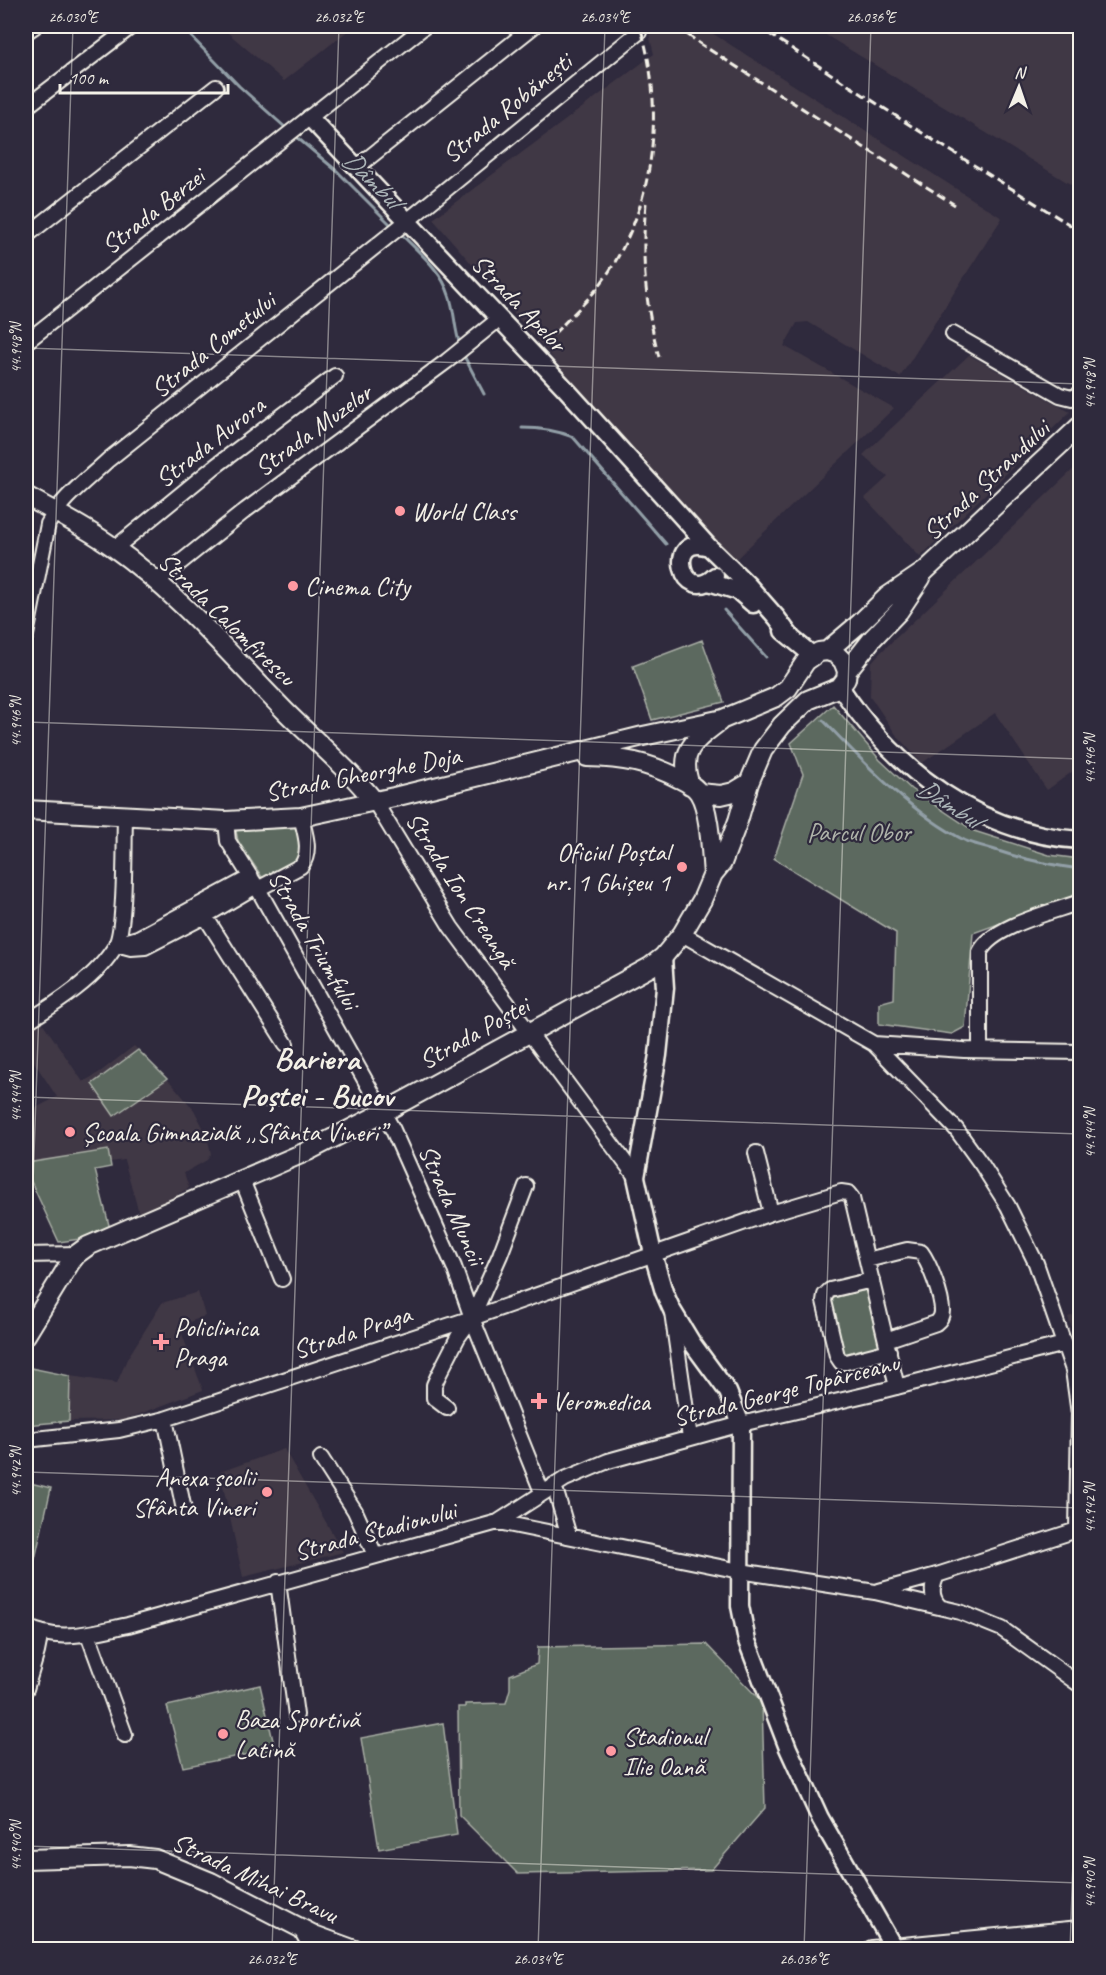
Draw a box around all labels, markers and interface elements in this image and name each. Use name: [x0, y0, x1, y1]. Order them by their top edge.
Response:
text: 26.030°E: [49, 8, 100, 27]
text: 26.032°E: [315, 8, 366, 27]
text: 26.034°E: [581, 8, 632, 27]
text: 26.036°E: [847, 8, 898, 27]
street label: Strada Robănești: [435, 44, 581, 170]
scale bar: [60, 57, 228, 95]
north arrow: [989, 57, 1049, 117]
text: N: [1014, 63, 1028, 83]
text: 100 m: [69, 67, 110, 89]
water label: Dâmbul: [335, 143, 415, 221]
street label: Strada Berzei: [95, 158, 214, 262]
street label: Strada Apelor: [464, 247, 576, 361]
street label: Strada Cometului: [144, 283, 284, 405]
text: 44.948°N: [7, 320, 26, 373]
text: 44.948°N: [1081, 356, 1100, 409]
street label: Strada Muzelor: [248, 375, 380, 484]
street label: Strada Aurora: [148, 388, 273, 495]
street label: Strada Ștrandului: [916, 411, 1059, 547]
place label: World Class: [412, 495, 518, 528]
marker: World Class: [393, 504, 407, 518]
street label: Strada Calomfirescu: [151, 545, 304, 694]
place label: Cinema City: [305, 570, 412, 603]
marker: Cinema City: [286, 579, 300, 593]
text: 44.946°N: [7, 694, 26, 747]
text: 44.946°N: [1081, 731, 1100, 784]
street label: Strada Gheorghe Doja: [263, 739, 465, 809]
water label: Dâmbul: [911, 770, 994, 840]
street label: Strada Ion Creangă: [398, 806, 525, 977]
park label: Parcul Obor: [807, 816, 913, 849]
place label: Oficiul Poștal nr. 1 Ghișeu 1: [545, 836, 675, 899]
marker: Oficiul Poștal nr. 1 Ghișeu 1: [675, 860, 689, 874]
street label: Strada Triumfului: [261, 865, 369, 1018]
street label: Strada Poștei: [413, 988, 538, 1077]
district label: Bariera Poștei - Bucov: [241, 1038, 397, 1116]
text: 44.944°N: [7, 1069, 26, 1122]
text: 44.944°N: [1081, 1105, 1100, 1158]
place label: Școala Gimnazială ,,Sfânta Vineri”: [82, 1116, 391, 1149]
marker: Școala Gimnazială ,,Sfânta Vineri”: [63, 1125, 77, 1139]
street label: Strada Muncii: [411, 1140, 494, 1273]
street label: Strada Praga: [289, 1297, 417, 1367]
place label: Policlinica Praga: [174, 1311, 260, 1374]
marker: Policlinica Praga: [152, 1333, 170, 1351]
street label: Strada George Topârceanu: [669, 1346, 904, 1434]
place label: Veromedica: [552, 1385, 652, 1418]
marker: Veromedica: [530, 1392, 548, 1410]
text: 44.942°N: [7, 1444, 26, 1497]
place label: Anexa școlii Sfânta Vineri: [133, 1461, 258, 1524]
text: 44.942°N: [1081, 1480, 1100, 1533]
marker: Anexa școlii Sfânta Vineri: [260, 1485, 274, 1499]
street label: Strada Stadionului: [290, 1493, 463, 1568]
place label: Baza Sportivă Latină: [235, 1703, 362, 1766]
place label: Stadionul Ilie Oană: [623, 1720, 711, 1783]
marker: Baza Sportivă Latină: [216, 1727, 230, 1741]
marker: Stadionul Ilie Oană: [604, 1744, 618, 1758]
text: 44.940°N: [7, 1818, 26, 1871]
street label: Strada Mihai Bravu: [167, 1825, 344, 1931]
text: 44.940°N: [1081, 1855, 1100, 1908]
text: 26.032°E: [248, 1950, 299, 1969]
text: 26.034°E: [514, 1950, 565, 1969]
text: 26.036°E: [780, 1950, 831, 1969]

